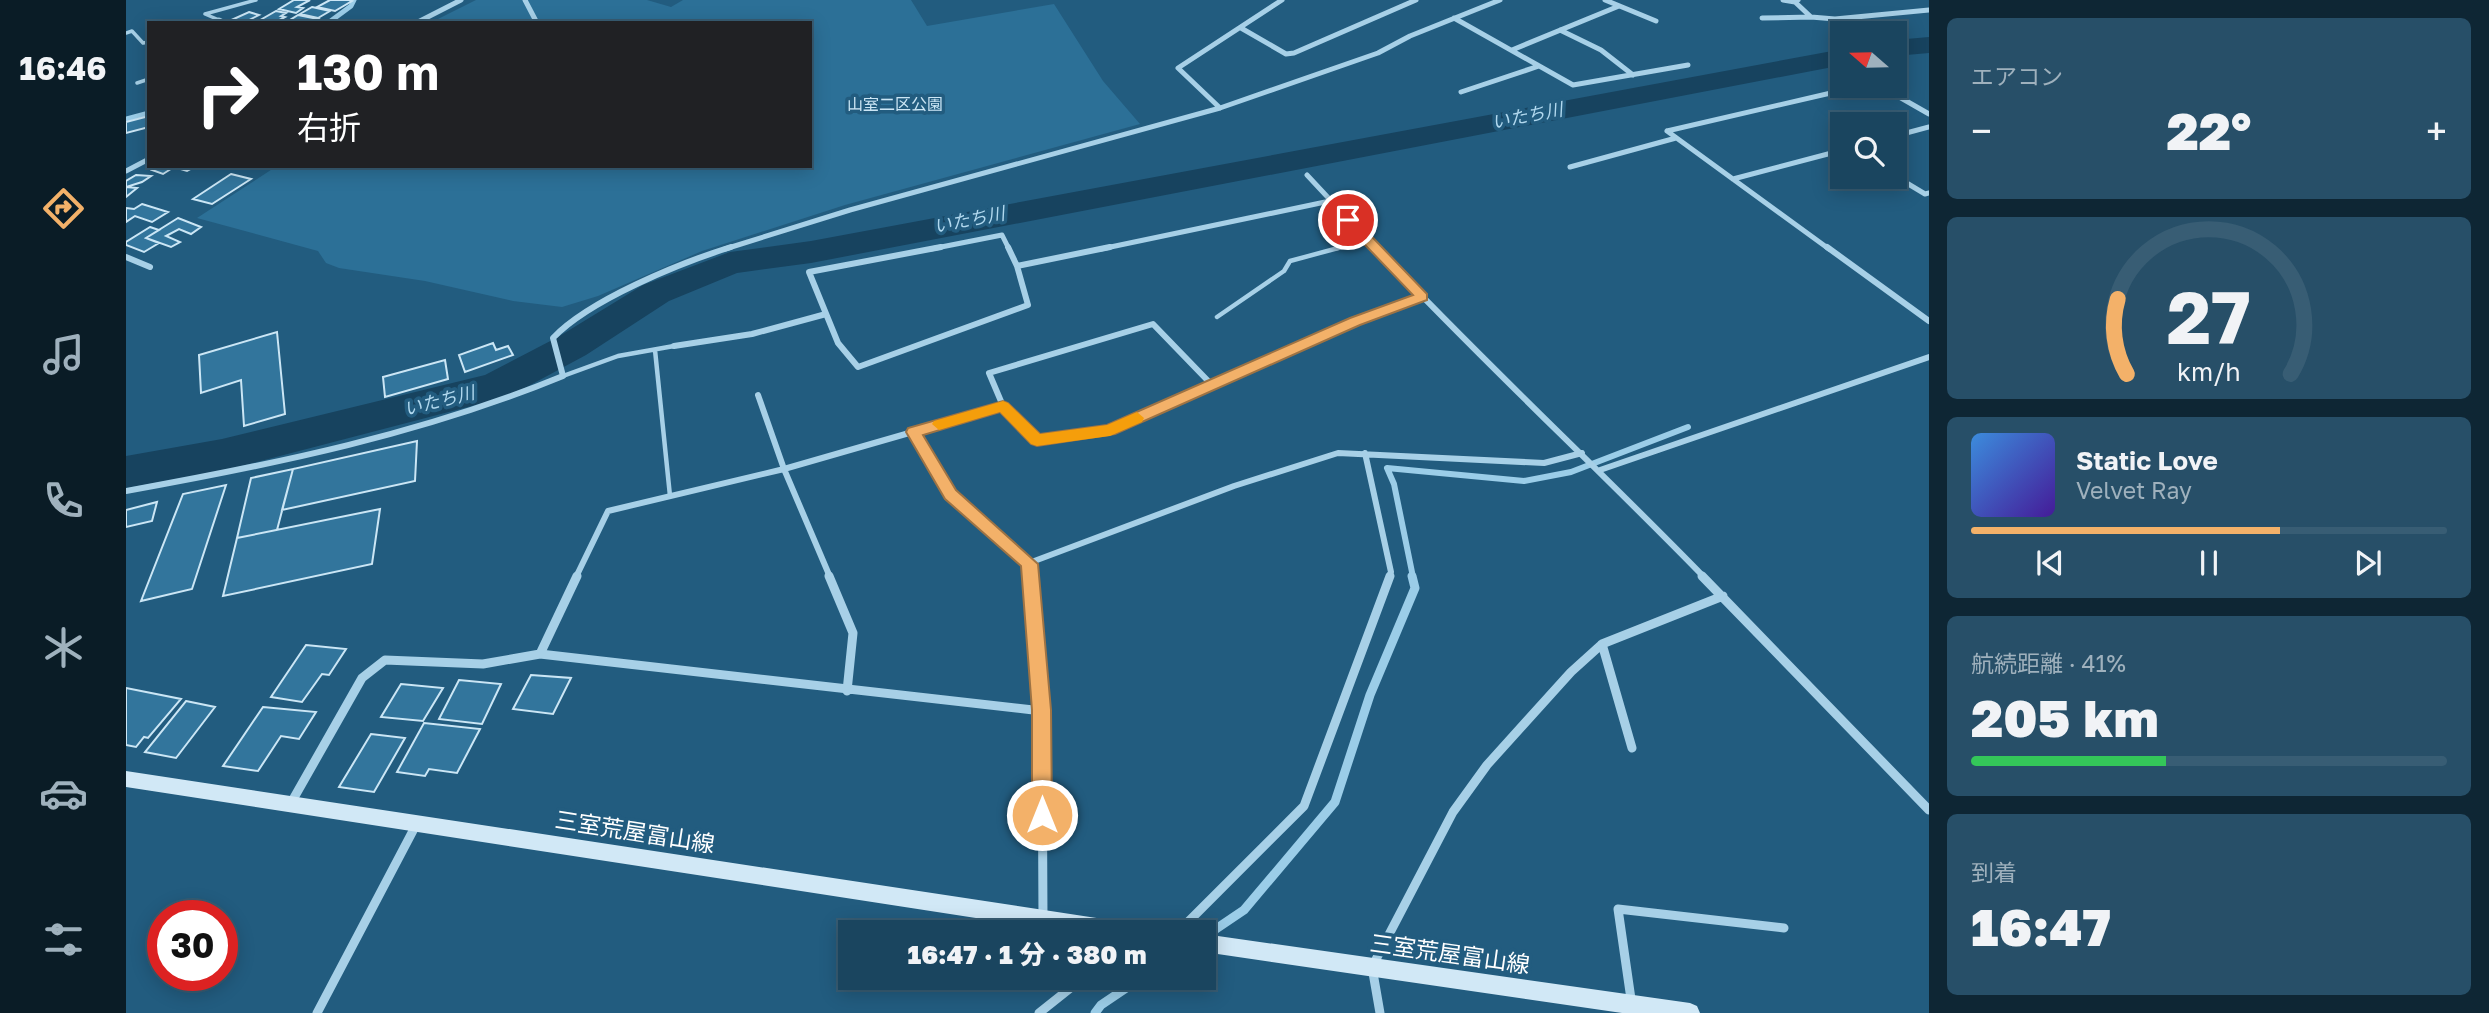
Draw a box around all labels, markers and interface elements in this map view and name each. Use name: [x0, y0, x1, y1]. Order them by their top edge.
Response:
north arrow: [1830, 21, 1908, 98]
map controls: [1830, 21, 1907, 189]
text: 130 m: [297, 42, 439, 101]
text: 16:46: [19, 49, 107, 87]
icon: right: [182, 49, 273, 140]
text: エアコン: [1971, 62, 2063, 90]
park label: 山室二区公園: [847, 94, 943, 114]
water label: いたち川: [1490, 97, 1566, 133]
text: 22°: [2167, 99, 2251, 161]
text: 右折: [297, 108, 361, 146]
text: −: [1971, 108, 1992, 153]
text: +: [2426, 108, 2447, 153]
button: search: [1830, 112, 1907, 189]
icon: directions: [39, 184, 88, 233]
pin: [1318, 190, 1378, 250]
water label: いたち川: [932, 201, 1008, 237]
icon: arrive: [1329, 201, 1367, 239]
text: 27: [2167, 273, 2251, 360]
icon: music: [39, 330, 88, 379]
text: km/h: [2177, 356, 2241, 387]
water label: いたち川: [401, 380, 479, 419]
text: Static Love: [2076, 445, 2218, 476]
icon: phone: [39, 476, 88, 525]
text: Velvet Ray: [2076, 476, 2192, 504]
icon: previous: [2031, 544, 2069, 582]
icon: pause: [2190, 544, 2228, 582]
icon: next: [2349, 544, 2387, 582]
icon: climate: [39, 623, 88, 672]
text: 航続距離 · 41%: [1971, 649, 2126, 677]
text: 205 km: [1971, 686, 2159, 748]
icon: car: [39, 769, 88, 818]
position arrow: [1005, 778, 1079, 852]
street label: 三室荒屋富山線: [553, 805, 717, 857]
text: 到着: [1971, 858, 2017, 886]
text: 16:47: [1971, 895, 2111, 957]
speed limit sign: 30: [147, 900, 238, 991]
icon: filters: [39, 915, 88, 964]
street label: 三室荒屋富山線: [1368, 928, 1532, 978]
text: 16:47 · 1 分 · 380 m: [907, 939, 1147, 970]

